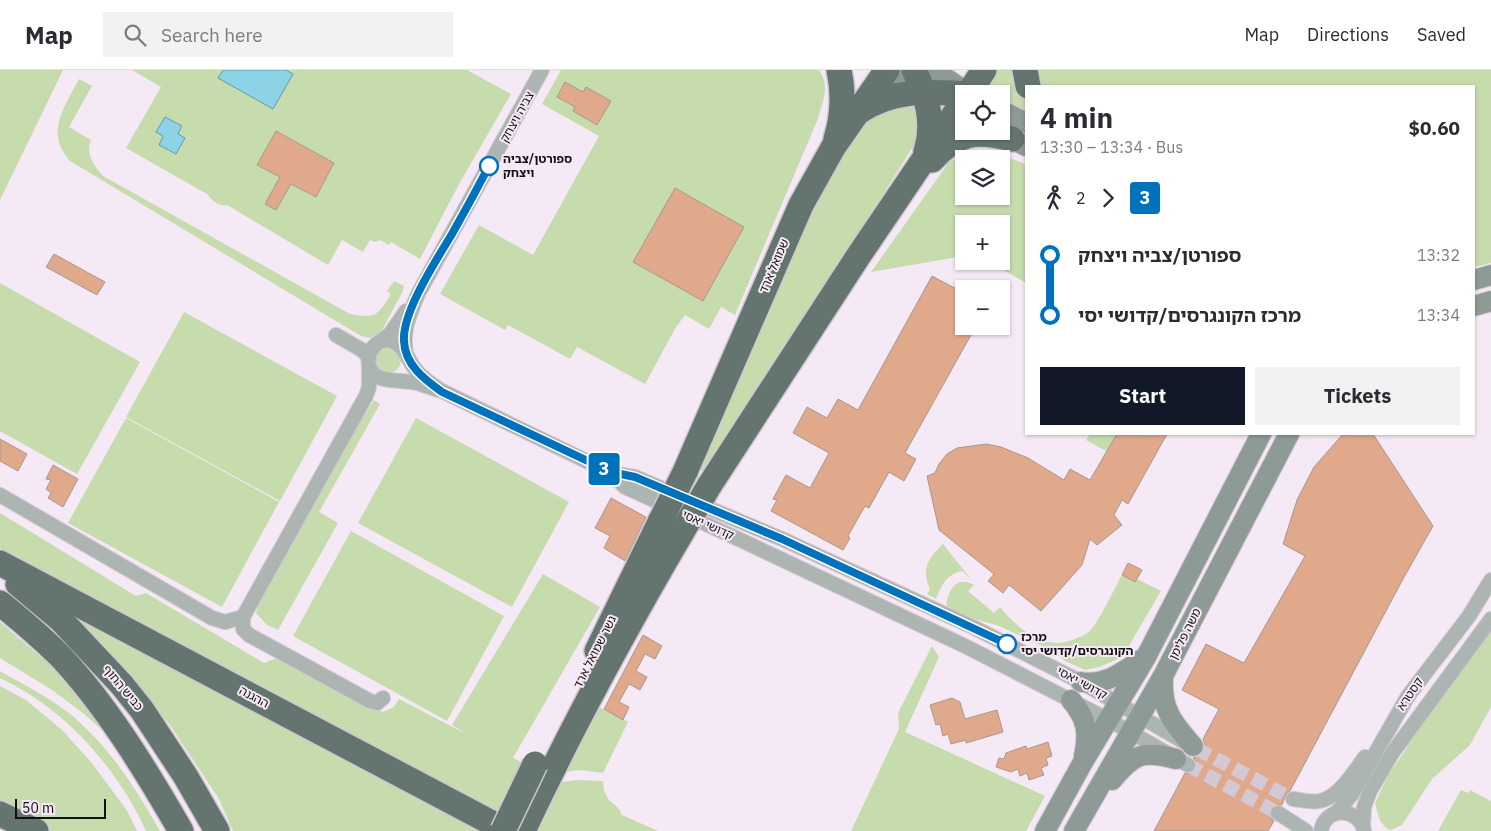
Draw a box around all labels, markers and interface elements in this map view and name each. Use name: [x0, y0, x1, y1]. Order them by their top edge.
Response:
search box: [103, 12, 453, 57]
text: Map: [25, 19, 73, 51]
icon: search: [121, 21, 149, 49]
text: Search here: [161, 23, 263, 47]
text: Map: [1244, 23, 1279, 46]
text: Directions: [1307, 23, 1389, 46]
text: Saved: [1417, 23, 1466, 46]
map controls: [955, 85, 1010, 335]
button: locate: [955, 85, 1010, 140]
street label: צביה ויצחק: [496, 88, 537, 145]
text: 4 min: [1040, 99, 1113, 136]
text: $0.60: [1408, 116, 1460, 140]
text: 13:30 – 13:34 · Bus: [1040, 137, 1183, 157]
button: layers: [955, 150, 1010, 205]
place label: ספורטן/צביה ויצחק: [503, 151, 572, 180]
marker: ספורטן/צביה ויצחק: [479, 156, 499, 176]
icon: walk: [1040, 184, 1068, 212]
icon: forward: [1094, 184, 1122, 212]
text: 3: [1140, 186, 1150, 209]
text: 2: [1076, 188, 1086, 208]
button: +: [955, 215, 1010, 270]
street label: שמואל ארד: [755, 237, 792, 295]
text: ספורטן/צביה ויצחק: [1078, 243, 1241, 267]
text: 13:32: [1417, 245, 1460, 265]
button: −: [955, 280, 1010, 335]
text: מרכז הקונגרסים/קדושי יסי: [1078, 303, 1301, 327]
text: 13:34: [1417, 305, 1460, 325]
button: Start: [1040, 367, 1245, 425]
button: Tickets: [1255, 367, 1460, 425]
line badge: 3: [588, 453, 620, 485]
text: 3: [599, 457, 609, 480]
street label: קדושי יאסי: [680, 506, 737, 543]
street label: משה פלימן: [1165, 605, 1204, 662]
street label: גשר שמואל ארד: [570, 612, 620, 691]
place label: מרכז הקונגרסים/קדושי יסי: [1021, 629, 1134, 658]
marker: מרכז הקונגרסים/קדושי יסי: [997, 634, 1017, 654]
street label: כביש החוף: [100, 662, 147, 713]
street label: קדושי יאסי: [1054, 663, 1111, 702]
street label: קסטרא: [1393, 674, 1426, 713]
street label: ההגנה: [237, 683, 272, 711]
scale bar: [15, 796, 106, 819]
text: 50 m: [22, 799, 54, 817]

